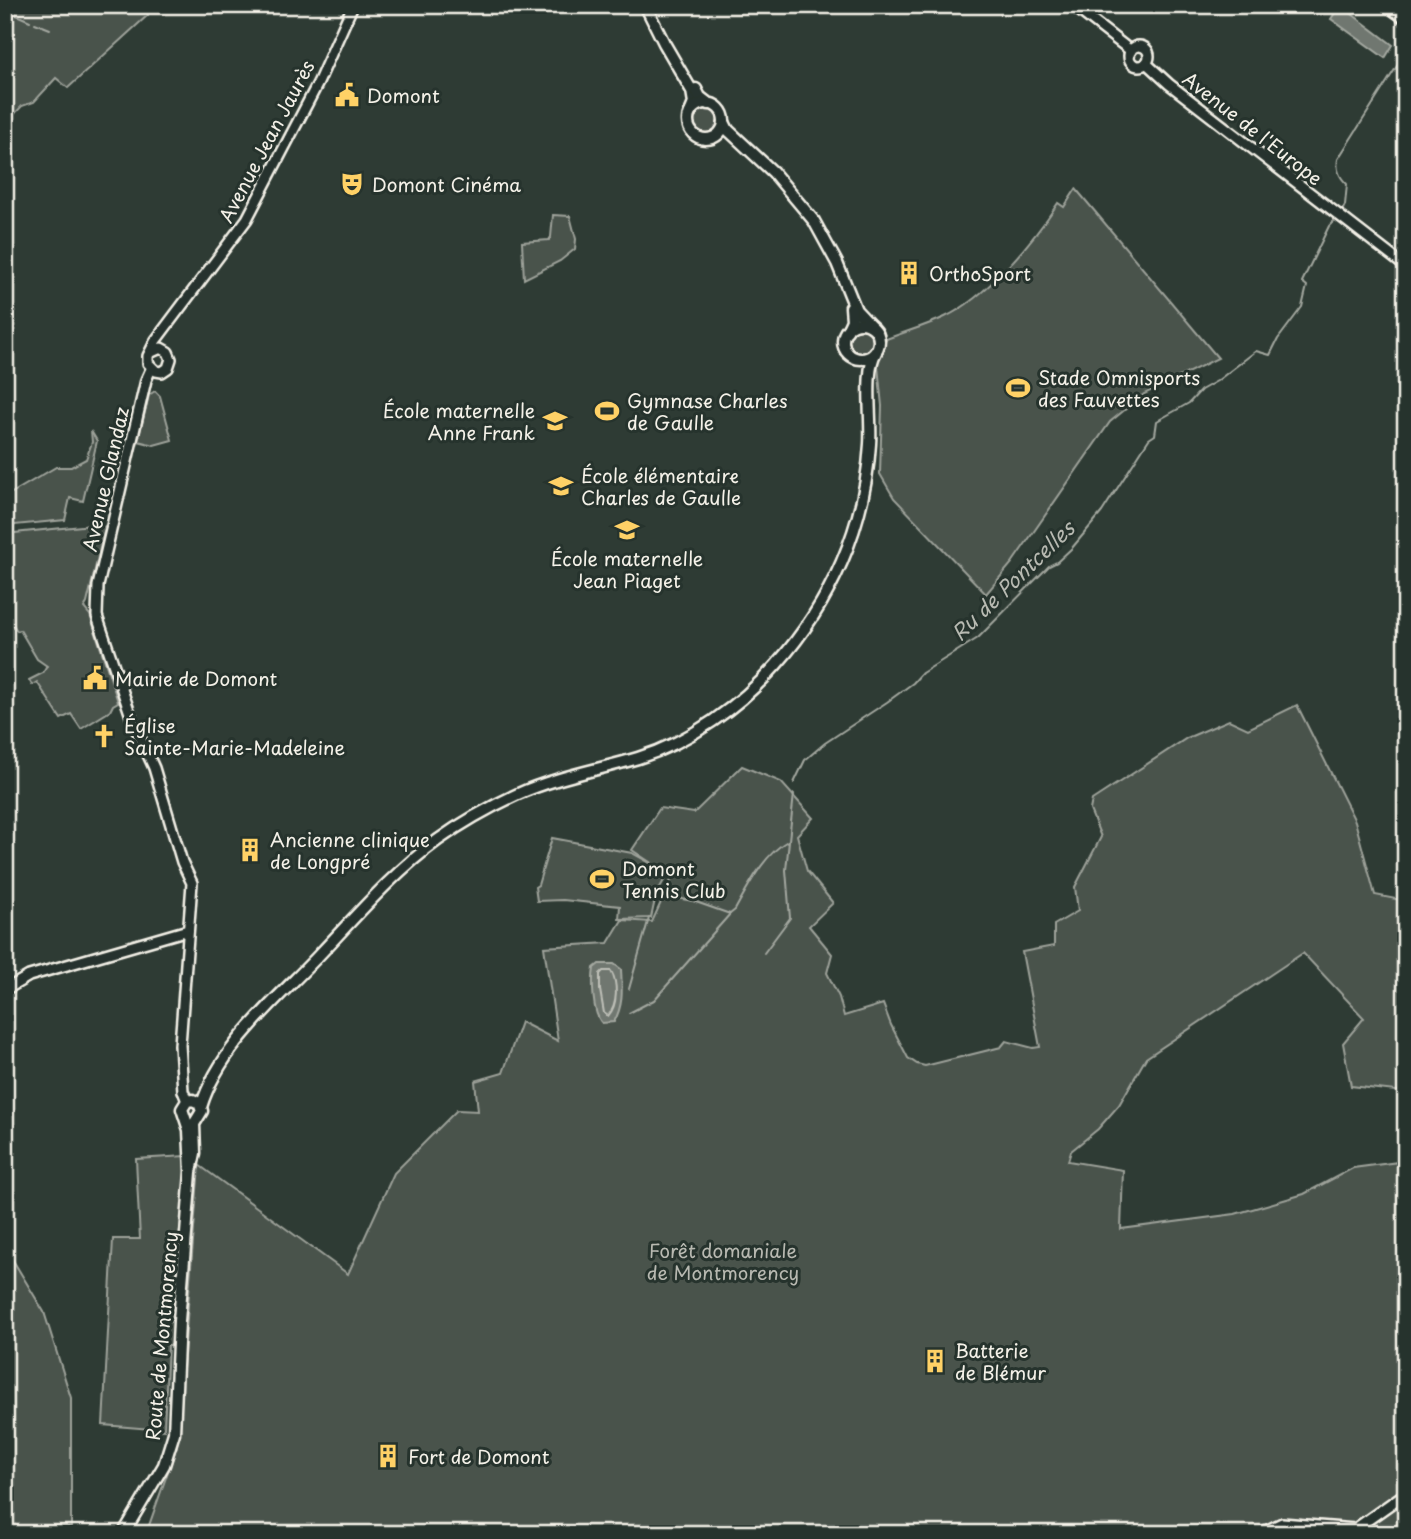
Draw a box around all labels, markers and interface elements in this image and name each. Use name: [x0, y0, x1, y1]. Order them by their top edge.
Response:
street label: Avenue Jean Jaurès: [211, 55, 321, 227]
street label: Avenue de l'Europe: [1177, 64, 1329, 192]
public building icon: Domont: [333, 81, 361, 109]
place label: Domont: [367, 81, 440, 109]
theatre icon: Domont Cinéma: [338, 170, 366, 198]
place label: Domont Cinéma: [372, 170, 521, 198]
building icon: OrthoSport: [895, 259, 923, 287]
place label: OrthoSport: [929, 259, 1031, 287]
place label: Stade Omnisports des Fauvettes: [1038, 363, 1200, 413]
sports icon: Stade Omnisports des Fauvettes: [1004, 374, 1032, 402]
place label: Gymnase Charles de Gaulle: [627, 386, 788, 436]
place label: École maternelle Anne Frank: [383, 396, 535, 446]
sports icon: Gymnase Charles de Gaulle: [593, 397, 621, 425]
street label: Avenue Glandaz: [75, 404, 135, 554]
school or university icon: École maternelle Anne Frank: [541, 407, 569, 435]
place label: École élémentaire Charles de Gaulle: [581, 461, 741, 511]
school or university icon: École élémentaire Charles de Gaulle: [547, 472, 575, 500]
water label: Ru de Pontcelles: [943, 511, 1083, 647]
school or university icon: École maternelle Jean Piaget: [613, 516, 641, 544]
place label: École maternelle Jean Piaget: [551, 544, 703, 594]
public building icon: Mairie de Domont: [81, 664, 109, 692]
place label: Mairie de Domont: [115, 664, 278, 692]
place label: Église Sainte-Marie-Madeleine: [124, 711, 345, 761]
church icon: Église Sainte-Marie-Madeleine: [90, 722, 118, 750]
place label: Ancienne clinique de Longpré: [270, 825, 430, 875]
building icon: Ancienne clinique de Longpré: [236, 836, 264, 864]
place label: Domont Tennis Club: [622, 854, 726, 904]
sports icon: Domont Tennis Club: [588, 865, 616, 893]
street label: Route de Montmorency: [138, 1230, 184, 1442]
park label: Forêt domaniale de Montmorency: [647, 1236, 799, 1286]
place label: Batterie de Blémur: [955, 1336, 1046, 1386]
building icon: Batterie de Blémur: [921, 1347, 949, 1375]
building icon: Fort de Domont: [374, 1442, 402, 1470]
place label: Fort de Domont: [408, 1442, 550, 1470]

